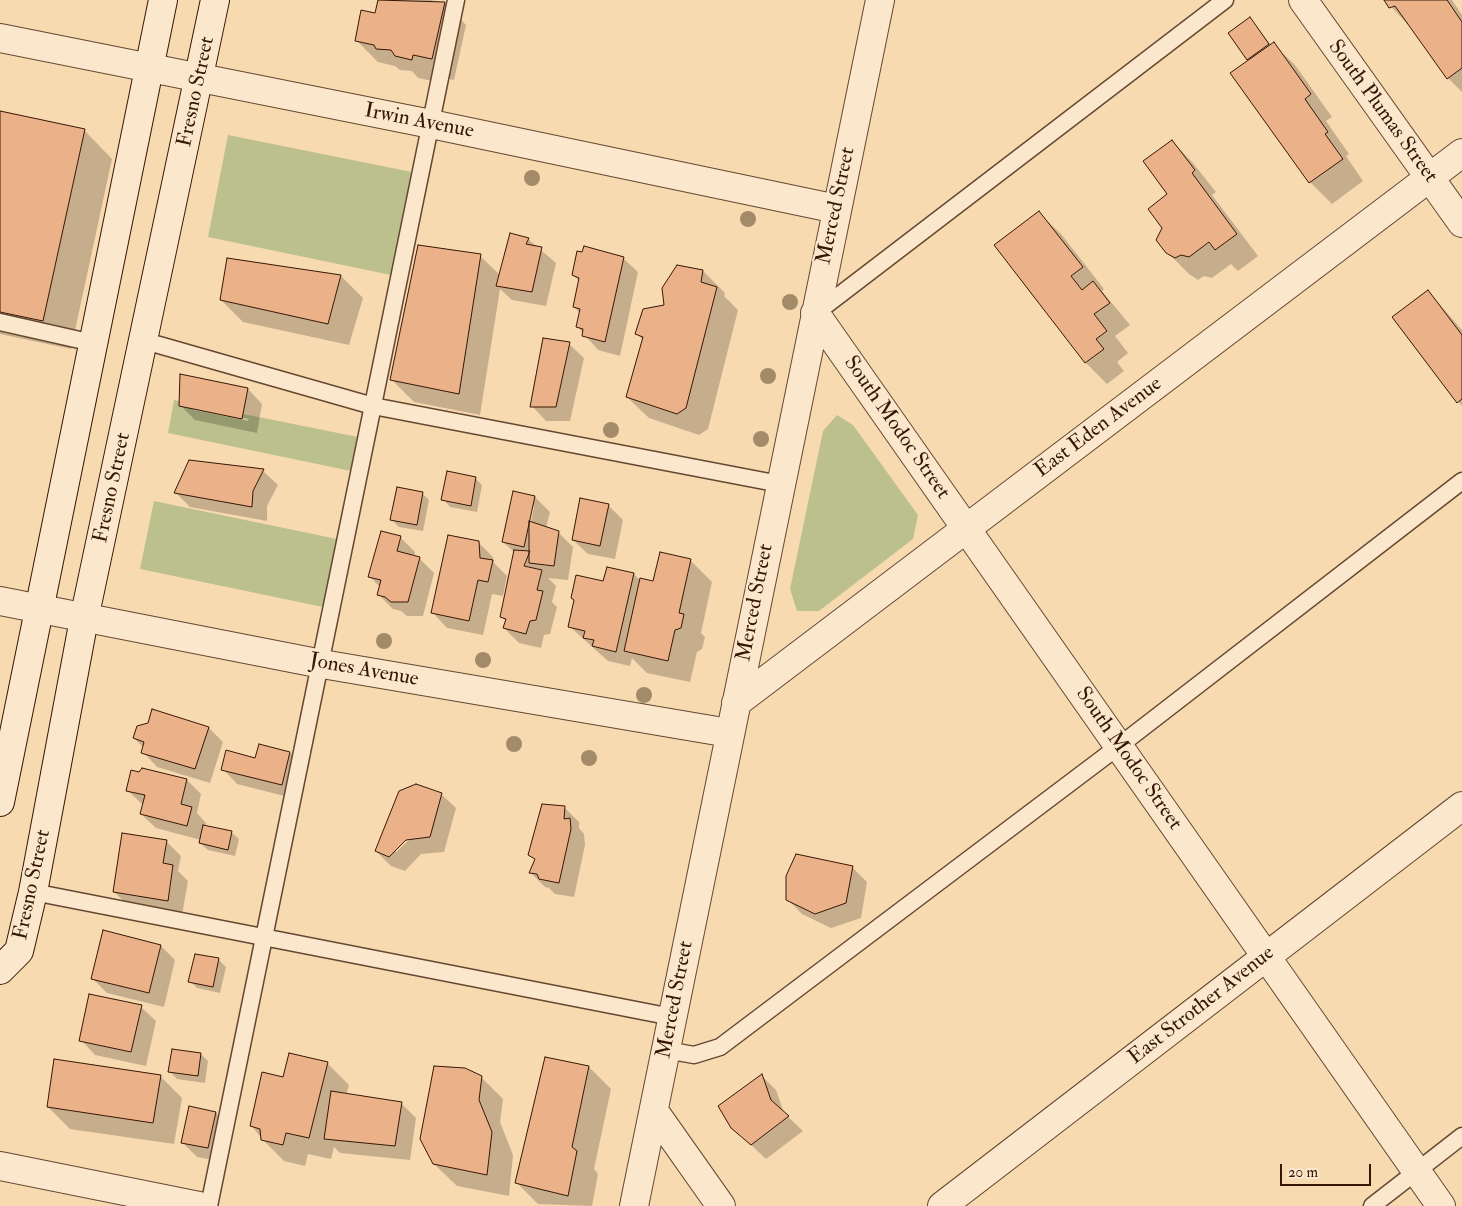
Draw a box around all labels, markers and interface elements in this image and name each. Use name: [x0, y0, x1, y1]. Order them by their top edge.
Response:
street label: Fresno Street: [173, 34, 221, 150]
street label: South Plumas Street: [1322, 36, 1442, 188]
street label: Irwin Avenue: [362, 99, 476, 145]
street label: Merced Street: [812, 145, 862, 267]
street label: South Modoc Street: [837, 352, 955, 504]
street label: East Eden Avenue: [1031, 372, 1167, 484]
street label: Fresno Street: [89, 430, 137, 546]
street label: Merced Street: [732, 542, 780, 664]
street label: Jones Avenue: [308, 649, 420, 693]
street label: South Modoc Street: [1069, 683, 1187, 835]
street label: Fresno Street: [9, 827, 57, 943]
street label: Merced Street: [652, 939, 700, 1061]
street label: East Strother Avenue: [1124, 941, 1280, 1071]
scale bar: [1282, 1154, 1373, 1186]
text: 20 m: [1288, 1163, 1318, 1182]

